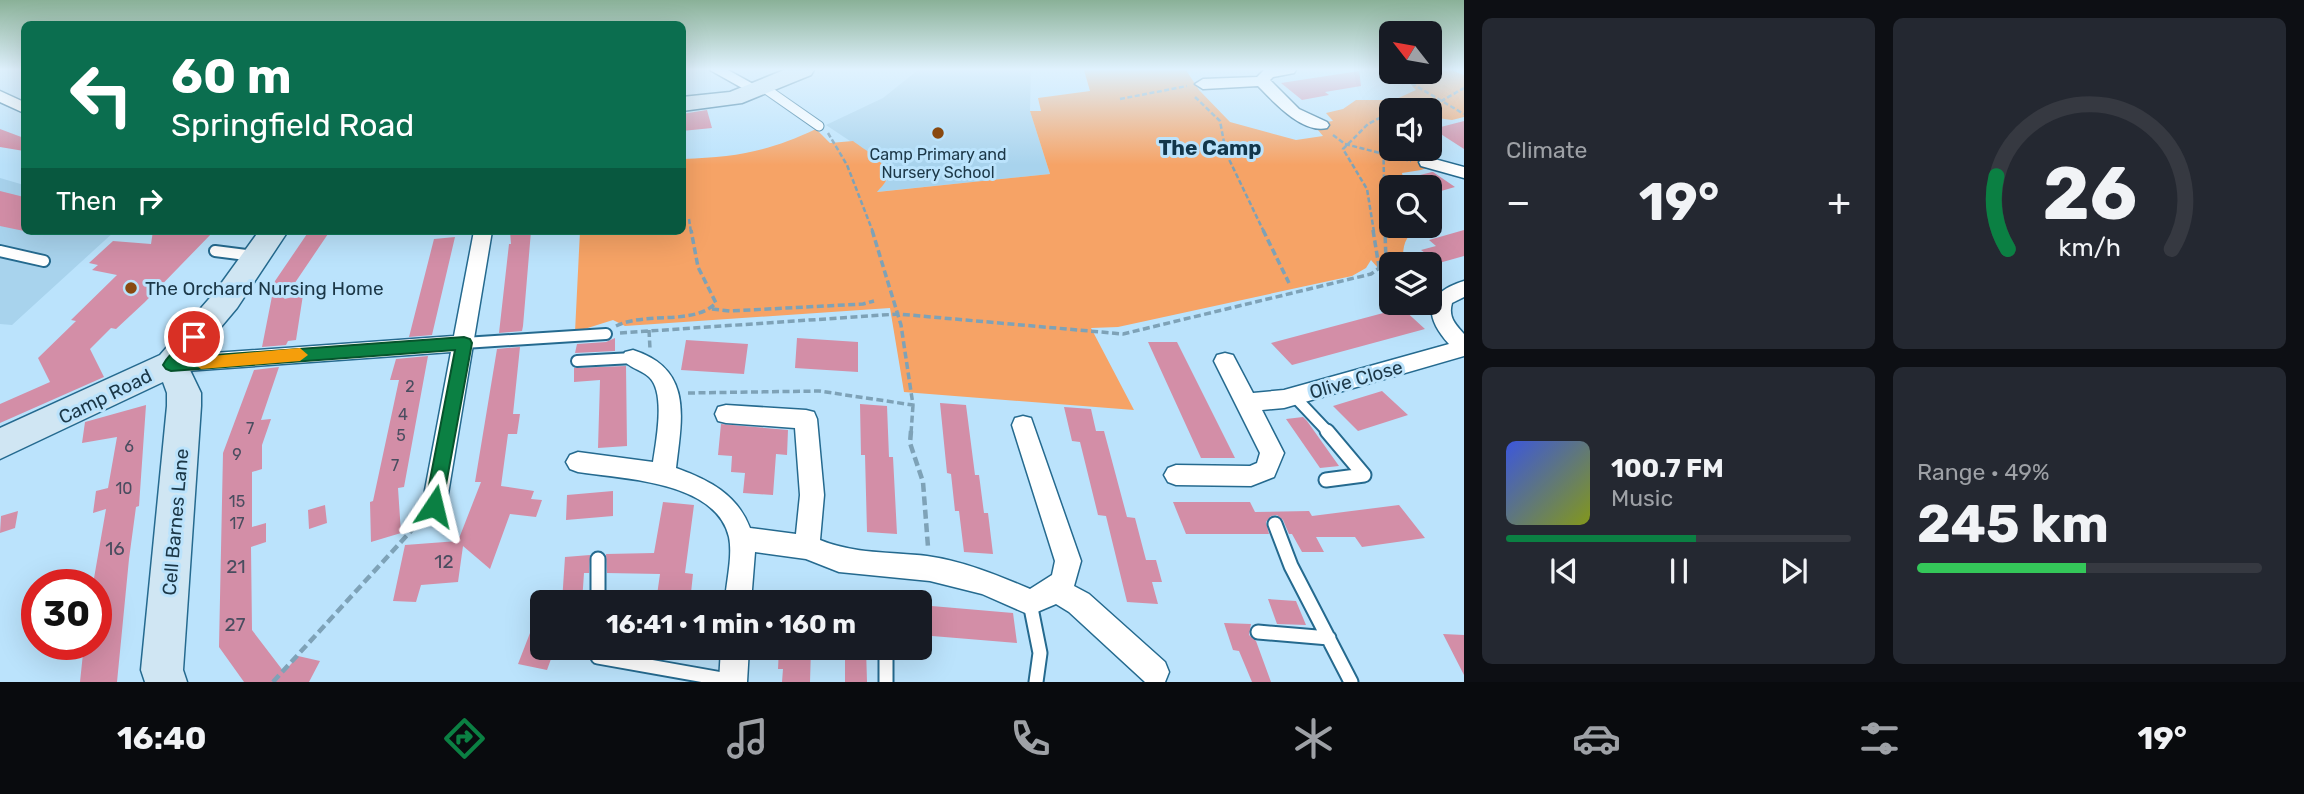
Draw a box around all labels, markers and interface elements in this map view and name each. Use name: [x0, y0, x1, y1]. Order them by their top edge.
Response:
north arrow: [1379, 21, 1442, 84]
map controls: [1379, 21, 1442, 315]
text: 60 m: [171, 47, 292, 105]
icon: left: [56, 49, 147, 140]
button: sound: [1379, 98, 1442, 161]
text: Springfield Road: [171, 106, 414, 144]
marker: Camp Primary and Nursery School: [930, 125, 946, 141]
district label: The Camp: [1158, 135, 1262, 160]
text: Climate: [1506, 136, 1587, 164]
place label: Camp Primary and Nursery School: [870, 145, 1006, 182]
text: 26: [2042, 152, 2137, 238]
text: 19°: [1639, 171, 1719, 233]
button: search: [1379, 175, 1442, 238]
text: −: [1506, 179, 1531, 225]
text: +: [1827, 179, 1851, 225]
icon: right: [131, 182, 169, 220]
text: Then: [56, 186, 117, 217]
text: km/h: [2058, 233, 2121, 262]
button: layers: [1379, 252, 1442, 315]
place label: The Orchard Nursing Home: [145, 277, 384, 300]
marker: The Orchard Nursing Home: [123, 280, 139, 296]
pin: [164, 307, 224, 367]
icon: arrive: [175, 318, 213, 356]
street label: Olive Close: [1307, 355, 1405, 404]
street label: Camp Road: [55, 364, 156, 429]
house number: 2: [405, 377, 415, 396]
house number: 4: [398, 405, 408, 424]
house number: 7: [246, 419, 254, 438]
house number: 5: [396, 426, 406, 445]
house number: 6: [124, 437, 134, 456]
house number: 9: [232, 445, 242, 464]
street label: Cell Barnes Lane: [158, 448, 193, 596]
text: 100.7 FM: [1611, 453, 1724, 484]
house number: 7: [391, 456, 399, 475]
text: Range · 49%: [1917, 458, 2049, 486]
position arrow: [397, 469, 471, 543]
house number: 10: [115, 479, 133, 498]
text: Music: [1611, 484, 1673, 512]
house number: 15: [229, 492, 245, 511]
text: 245 km: [1917, 493, 2109, 555]
house number: 17: [229, 514, 245, 533]
house number: 16: [105, 537, 125, 560]
house number: 12: [434, 550, 454, 573]
icon: previous: [1545, 552, 1583, 590]
icon: pause: [1660, 552, 1698, 590]
icon: next: [1775, 552, 1813, 590]
house number: 21: [226, 555, 246, 578]
speed limit sign: 30: [21, 569, 112, 660]
text: 16:41 · 1 min · 160 m: [606, 609, 856, 640]
house number: 27: [225, 613, 246, 636]
icon: directions: [440, 714, 489, 763]
icon: music: [723, 714, 772, 763]
icon: phone: [1006, 714, 1055, 763]
icon: climate: [1289, 714, 1338, 763]
icon: car: [1572, 714, 1621, 763]
icon: filters: [1855, 714, 1904, 763]
text: 16:40: [117, 719, 207, 757]
text: 19°: [2137, 719, 2187, 757]

